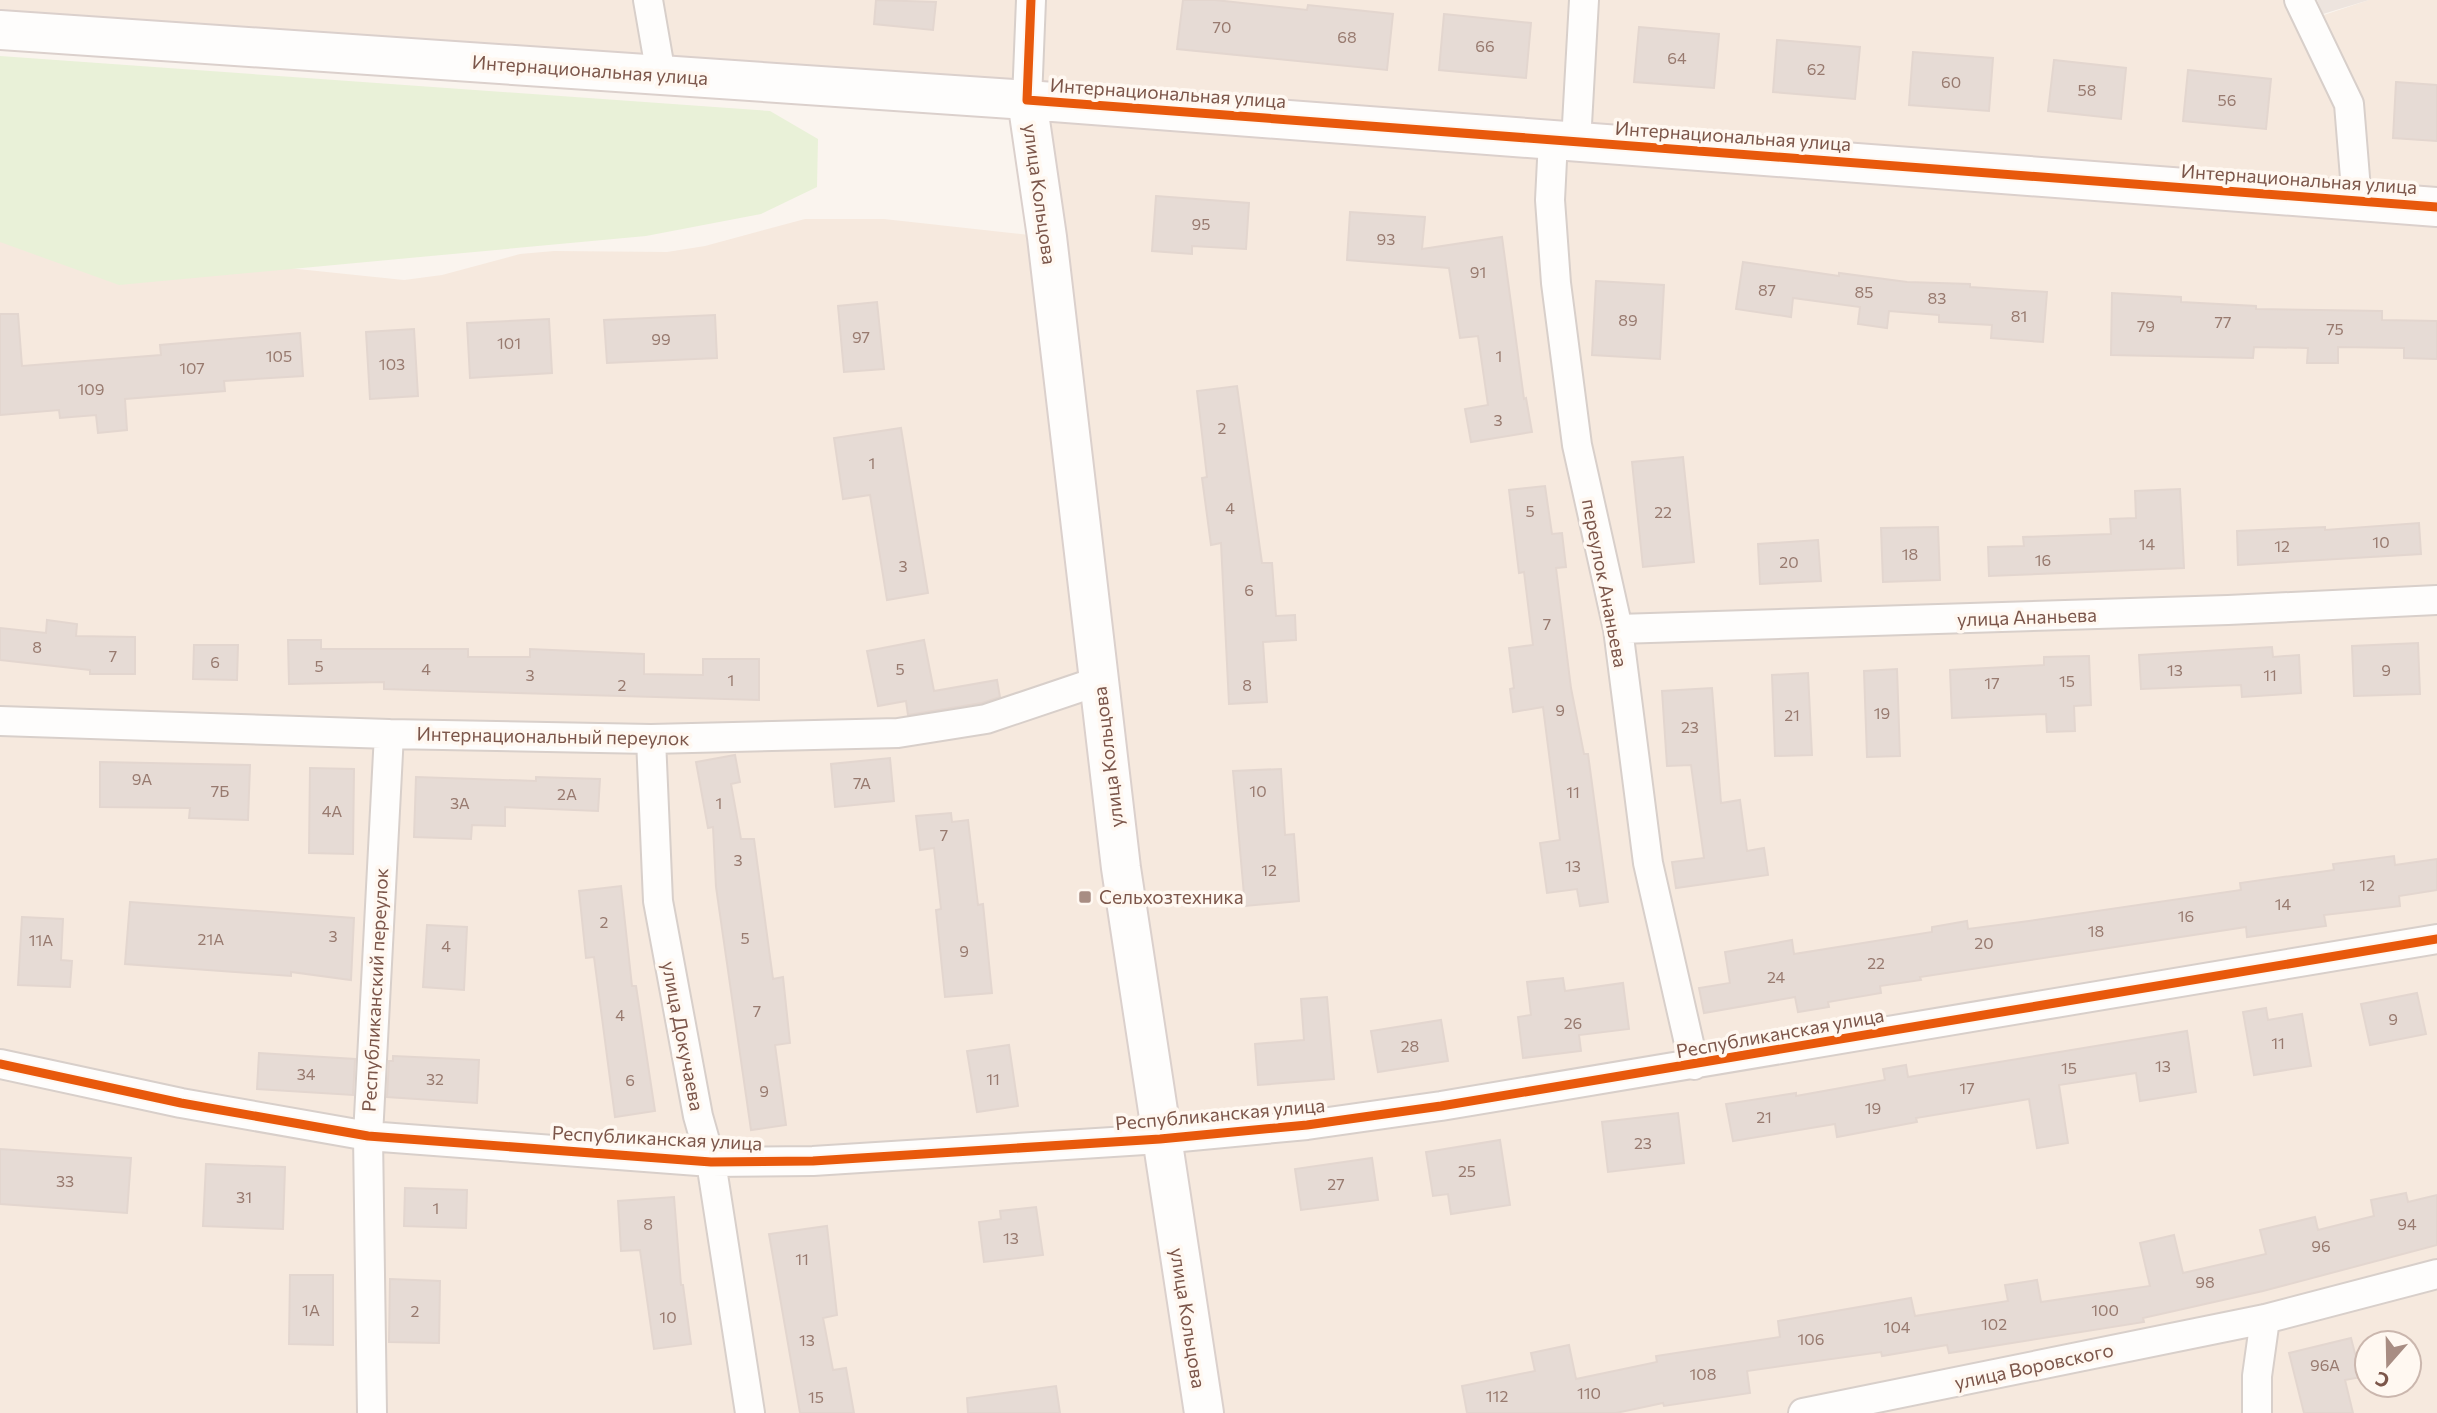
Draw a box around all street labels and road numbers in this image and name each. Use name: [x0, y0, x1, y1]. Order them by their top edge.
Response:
street label: Интернациональная улица: [471, 50, 709, 89]
street label: Интернациональная улица: [1049, 73, 1287, 112]
street label: Интернациональная улица: [1614, 116, 1852, 155]
street label: улица Кольцова: [1019, 122, 1062, 266]
street label: Интернациональная улица: [2180, 159, 2418, 198]
street label: переулок Ананьева: [1578, 497, 1633, 669]
street label: улица Ананьева: [1957, 603, 2097, 630]
street label: улица Кольцова: [1087, 685, 1128, 829]
street label: Интернациональный переулок: [416, 722, 690, 749]
street label: Республиканский переулок: [357, 867, 392, 1112]
street label: улица Докучаева: [658, 959, 709, 1113]
street label: Республиканская улица: [1674, 1003, 1886, 1062]
street label: Республиканская улица: [1114, 1093, 1326, 1134]
street label: Республиканская улица: [551, 1121, 763, 1155]
street label: улица Кольцова: [1166, 1246, 1211, 1390]
street label: улица Воровского: [1952, 1337, 2115, 1394]

